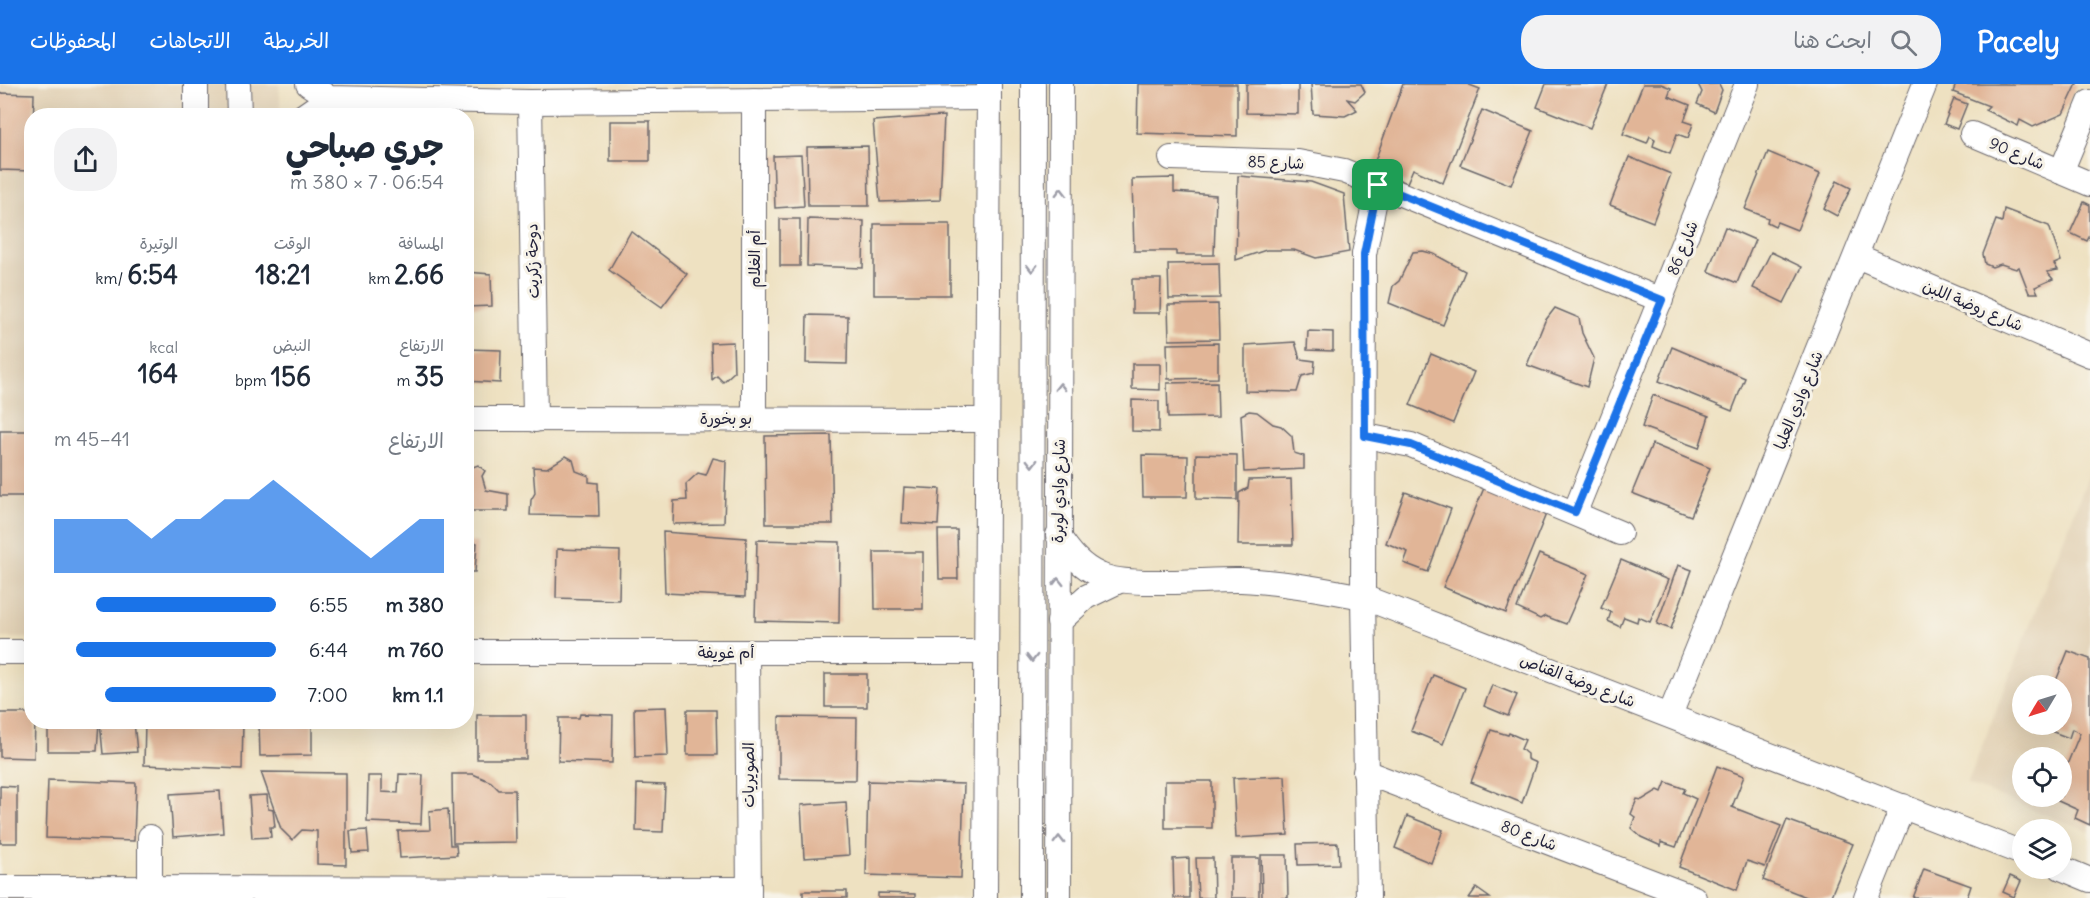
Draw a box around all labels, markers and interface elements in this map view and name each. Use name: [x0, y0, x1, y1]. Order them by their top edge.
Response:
search box: [1521, 15, 1941, 69]
text: Pacely: [1977, 24, 2060, 60]
text: ابحث هنا: [1793, 26, 1872, 54]
icon: search: [1887, 26, 1920, 59]
text: المحفوظات: [30, 27, 116, 54]
text: الاتجاهات: [149, 27, 231, 54]
text: الخريطة: [264, 27, 329, 54]
text: جري صباحي: [285, 125, 444, 167]
button: share: [54, 128, 117, 191]
street label: شارع 90: [1986, 132, 2048, 175]
street label: شارع 85: [1247, 151, 1305, 175]
pin: [1352, 159, 1403, 210]
icon: arrive: [1361, 168, 1394, 201]
text: 06:54 · 7 × 380 m: [290, 169, 444, 194]
one-way arrow: [1055, 187, 1067, 196]
street label: شارع 86: [1662, 218, 1704, 279]
street label: دوحة زكريت: [521, 223, 543, 299]
street label: أم الغلام: [744, 230, 767, 288]
text: الوتيرة: [139, 233, 178, 253]
text: الوقت: [274, 233, 311, 253]
text: المسافة: [398, 233, 444, 253]
text: 6:54: [127, 258, 178, 291]
text: 18:21: [255, 258, 311, 291]
text: 2.66: [394, 258, 444, 291]
one-way arrow: [1026, 264, 1038, 273]
text: /km: [95, 268, 127, 288]
text: km: [368, 268, 394, 288]
street label: شارع روضة اللبن: [1919, 275, 2026, 337]
text: النبض: [273, 335, 311, 355]
text: الارتفاع: [399, 335, 444, 355]
text: kcal: [149, 337, 178, 357]
street label: شارع وادي العلبا: [1769, 348, 1829, 453]
text: 164: [138, 357, 178, 390]
text: 156: [271, 360, 311, 393]
text: 35: [414, 360, 444, 393]
text: bpm: [235, 370, 271, 390]
text: m: [396, 370, 414, 390]
one-way arrow: [1053, 382, 1066, 391]
street label: بو بخورة: [700, 408, 752, 429]
text: 41–45 m: [54, 426, 130, 451]
text: الارتفاع: [388, 428, 444, 453]
street label: شارع وادي لوبرة: [1047, 439, 1071, 543]
one-way arrow: [1026, 459, 1038, 468]
one-way arrow: [1052, 577, 1064, 586]
text: 6:55: [309, 592, 348, 617]
text: 380 m: [386, 592, 444, 617]
text: 6:44: [309, 637, 348, 662]
text: 760 m: [387, 637, 444, 662]
street label: أم غويفة: [698, 642, 754, 665]
street label: شارع روضة القناص: [1517, 649, 1638, 713]
one-way arrow: [1026, 654, 1038, 663]
north arrow: [2012, 675, 2072, 735]
map controls: [2012, 675, 2072, 879]
text: 7:00: [307, 682, 348, 707]
text: 1.1 km: [392, 682, 444, 707]
street label: الصويريات: [738, 742, 759, 808]
button: locate: [2012, 747, 2072, 807]
street label: شارع 80: [1498, 815, 1560, 857]
button: layers: [2012, 819, 2072, 879]
one-way arrow: [1053, 835, 1065, 844]

